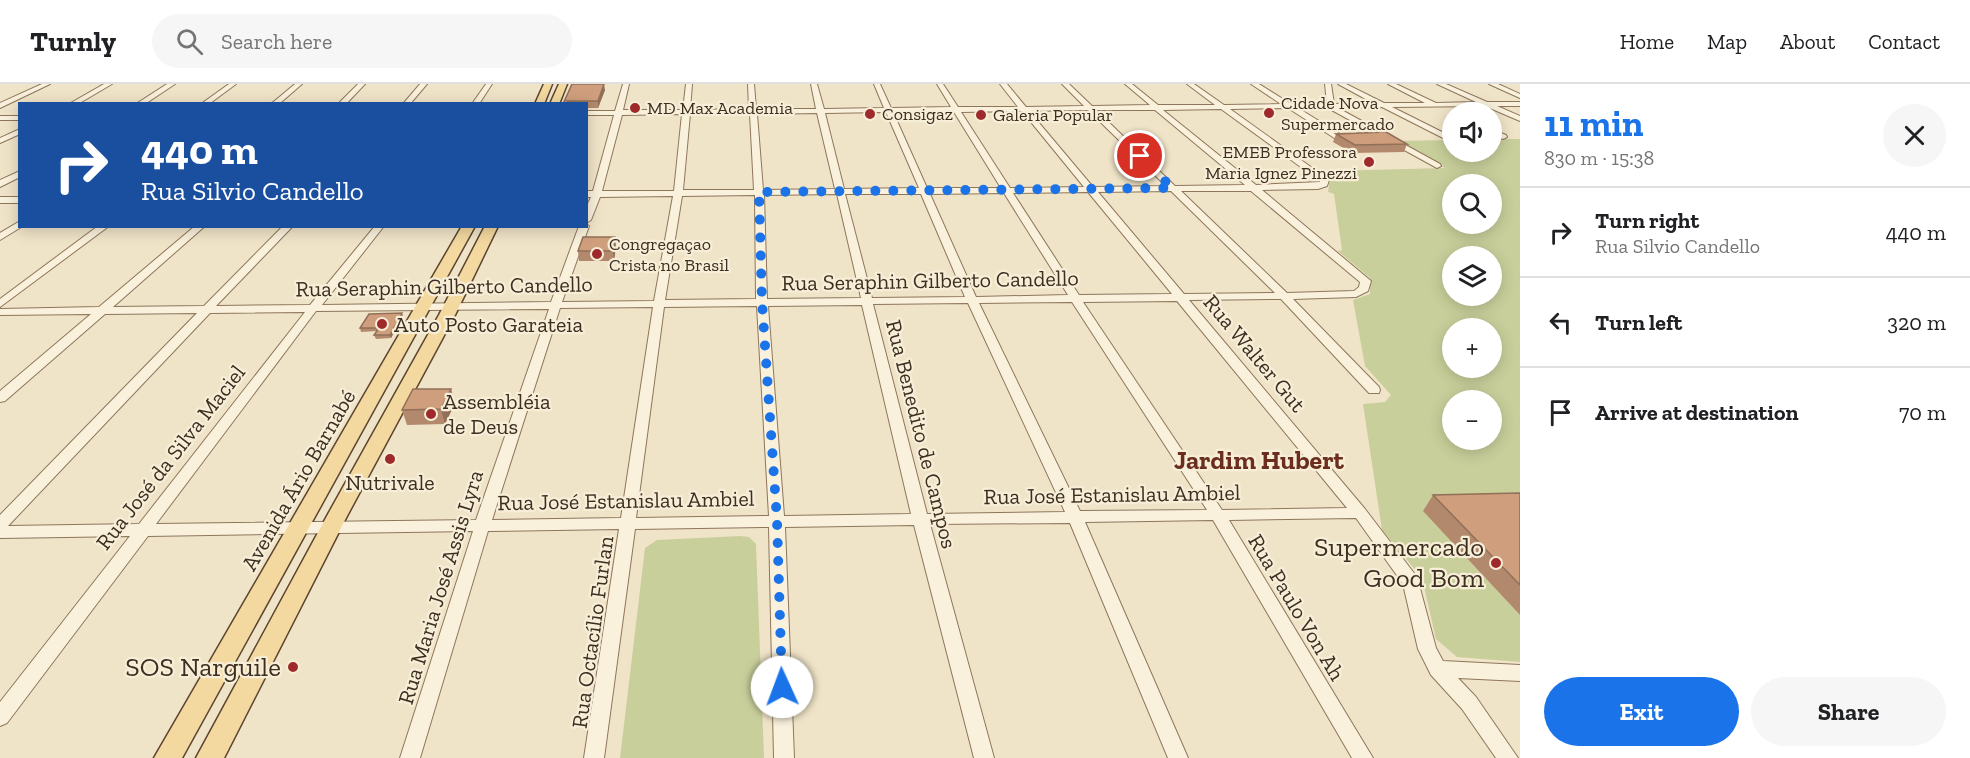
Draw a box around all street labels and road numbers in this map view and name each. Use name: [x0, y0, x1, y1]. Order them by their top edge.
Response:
street label: Rua Seraphin Gilberto Candello: [781, 264, 1079, 297]
street label: Rua Seraphin Gilberto Candello: [295, 270, 593, 303]
street label: Rua Walter Gut: [1198, 289, 1312, 418]
street label: Rua Benedito de Campos: [880, 317, 963, 551]
street label: Rua José da Silva Maciel: [90, 359, 251, 555]
street label: Avenida Ário Barnabé: [236, 385, 361, 576]
street label: Rua Maria José Assis Lyra: [392, 466, 489, 708]
street label: Rua José Estanislau Ambiel: [983, 479, 1241, 510]
street label: Rua José Estanislau Ambiel: [497, 485, 755, 516]
street label: Rua Paulo Von Ah: [1242, 529, 1351, 686]
street label: Rua Octacílio Furlan: [566, 534, 619, 730]

